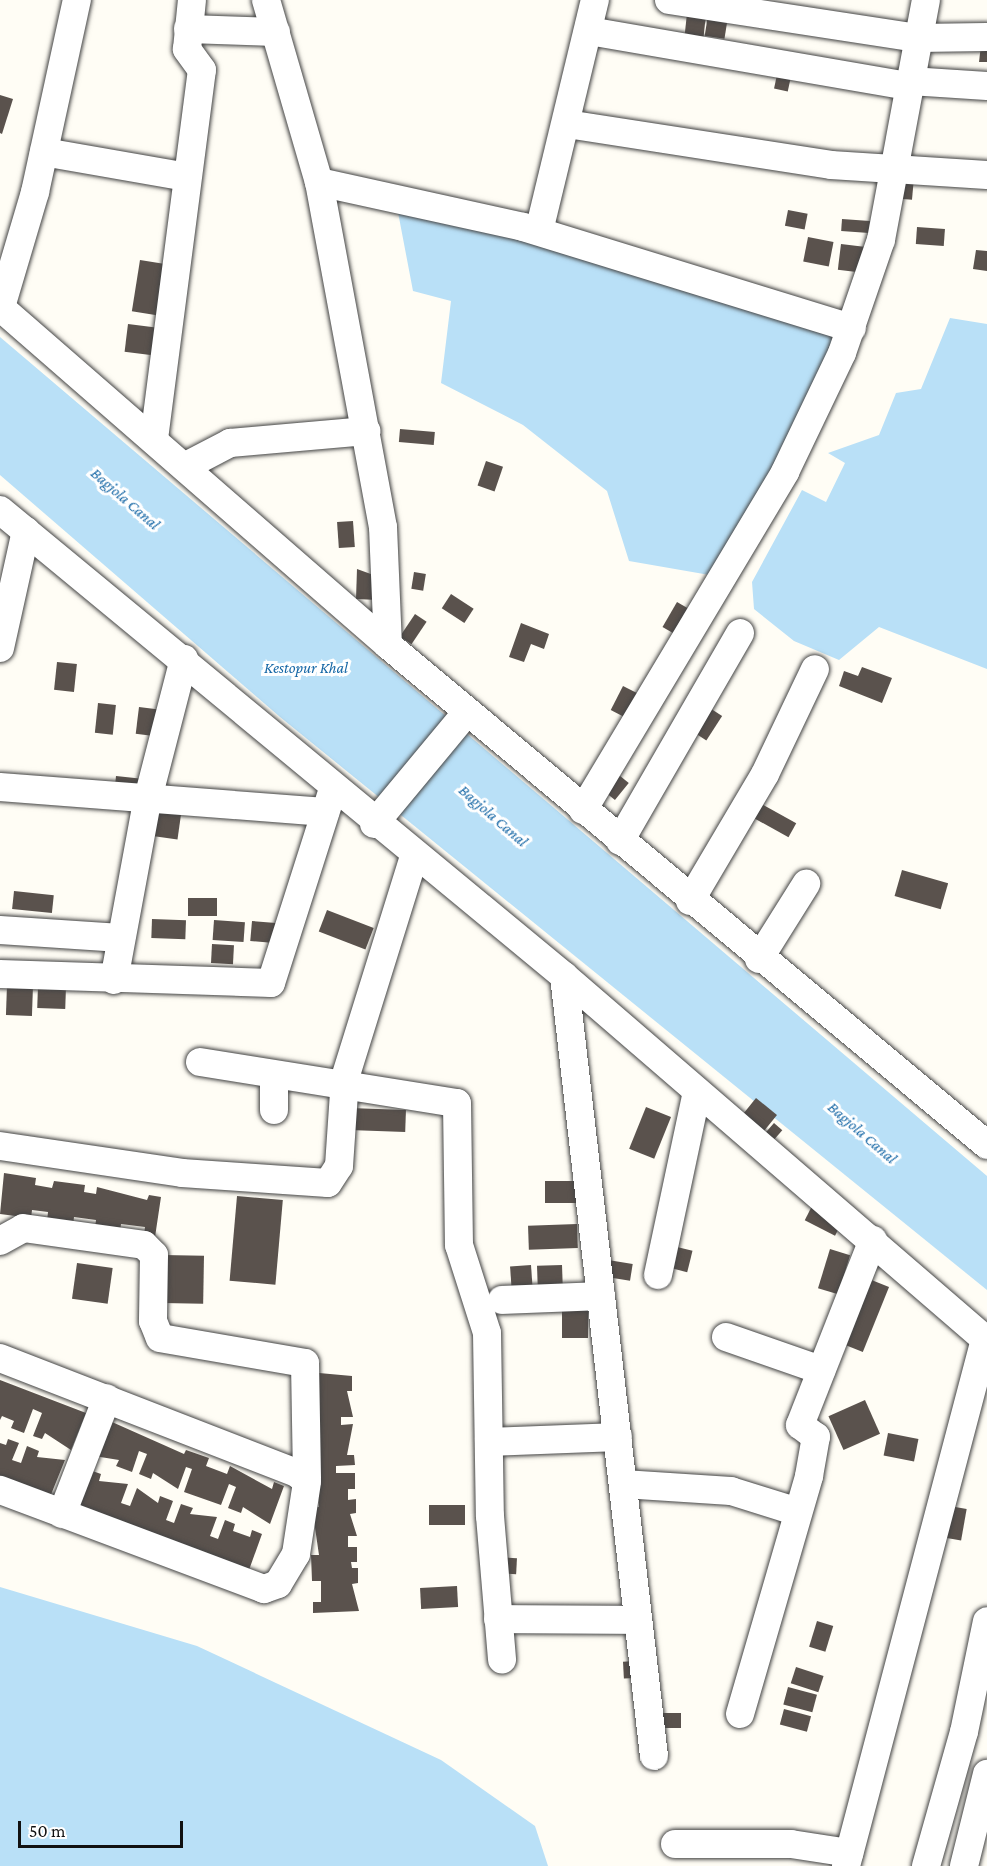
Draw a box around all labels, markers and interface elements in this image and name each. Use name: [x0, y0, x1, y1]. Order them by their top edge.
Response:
water label: Bagjola Canal: [87, 464, 163, 534]
water label: Kestopur Khal: [264, 658, 348, 678]
water label: Bagjola Canal: [455, 781, 531, 851]
water label: Bagjola Canal: [824, 1098, 900, 1168]
scale bar: [21, 1809, 186, 1847]
text: 50 m: [29, 1821, 66, 1841]

